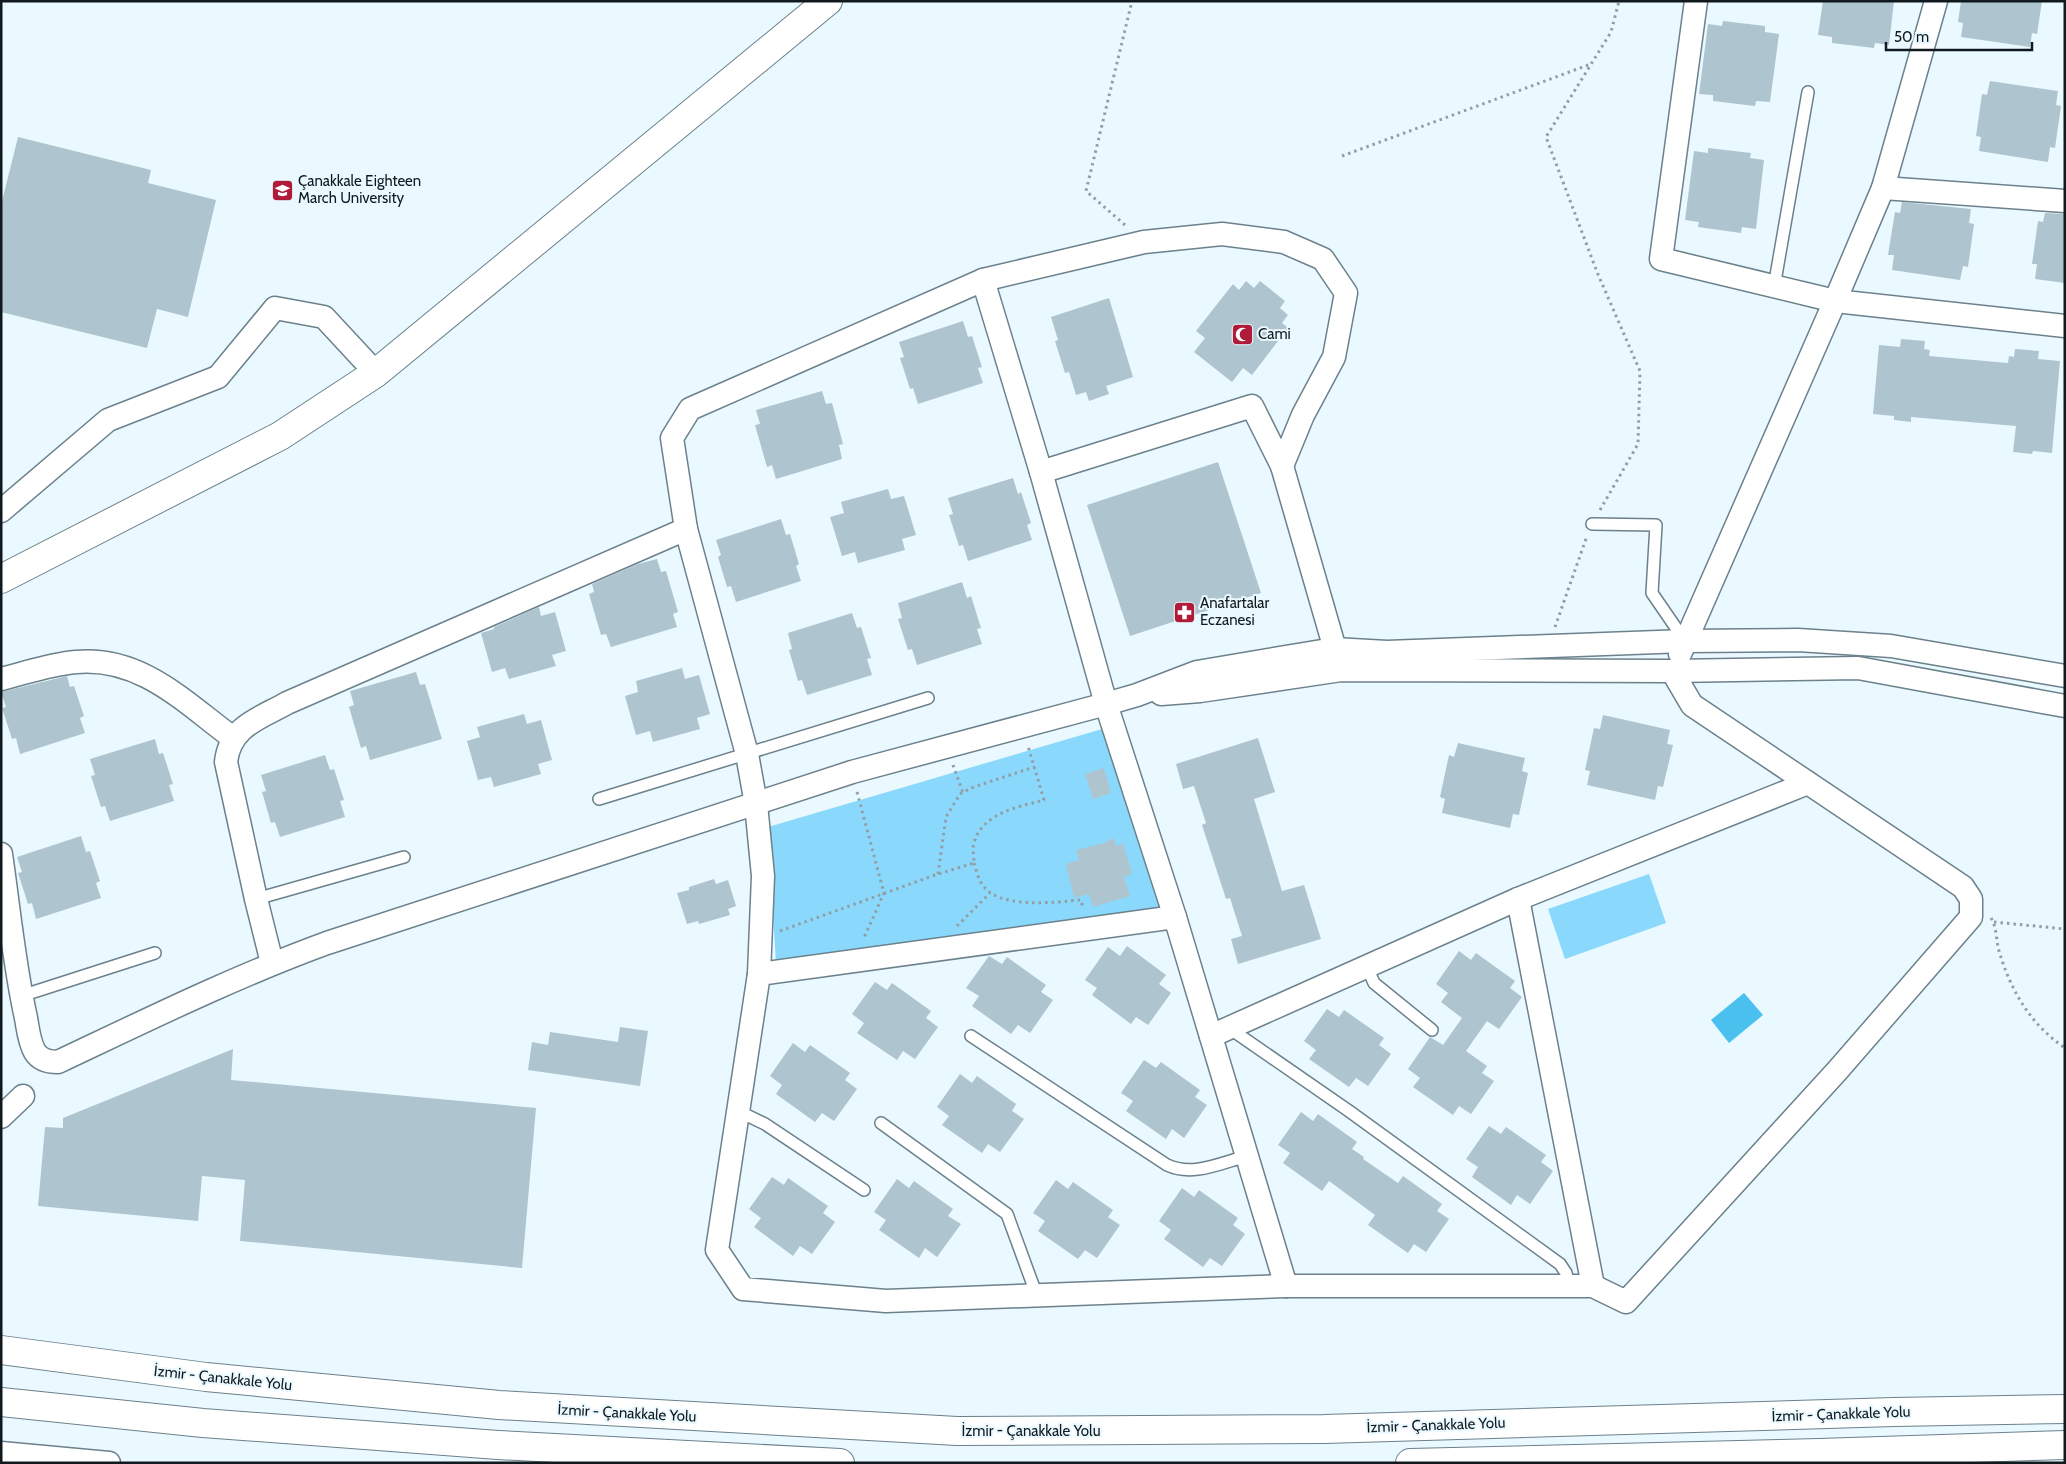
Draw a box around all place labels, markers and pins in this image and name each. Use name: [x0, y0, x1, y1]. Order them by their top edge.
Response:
place label: Çanakkale Eighteen March University: [298, 172, 421, 207]
school or university icon: Çanakkale Eighteen March University: [270, 178, 294, 202]
mosque icon: Cami: [1230, 322, 1254, 346]
place label: Cami: [1258, 325, 1291, 343]
place label: Anafartalar Eczanesi: [1200, 594, 1270, 629]
pharmacy icon: Anafartalar Eczanesi: [1172, 600, 1196, 624]

